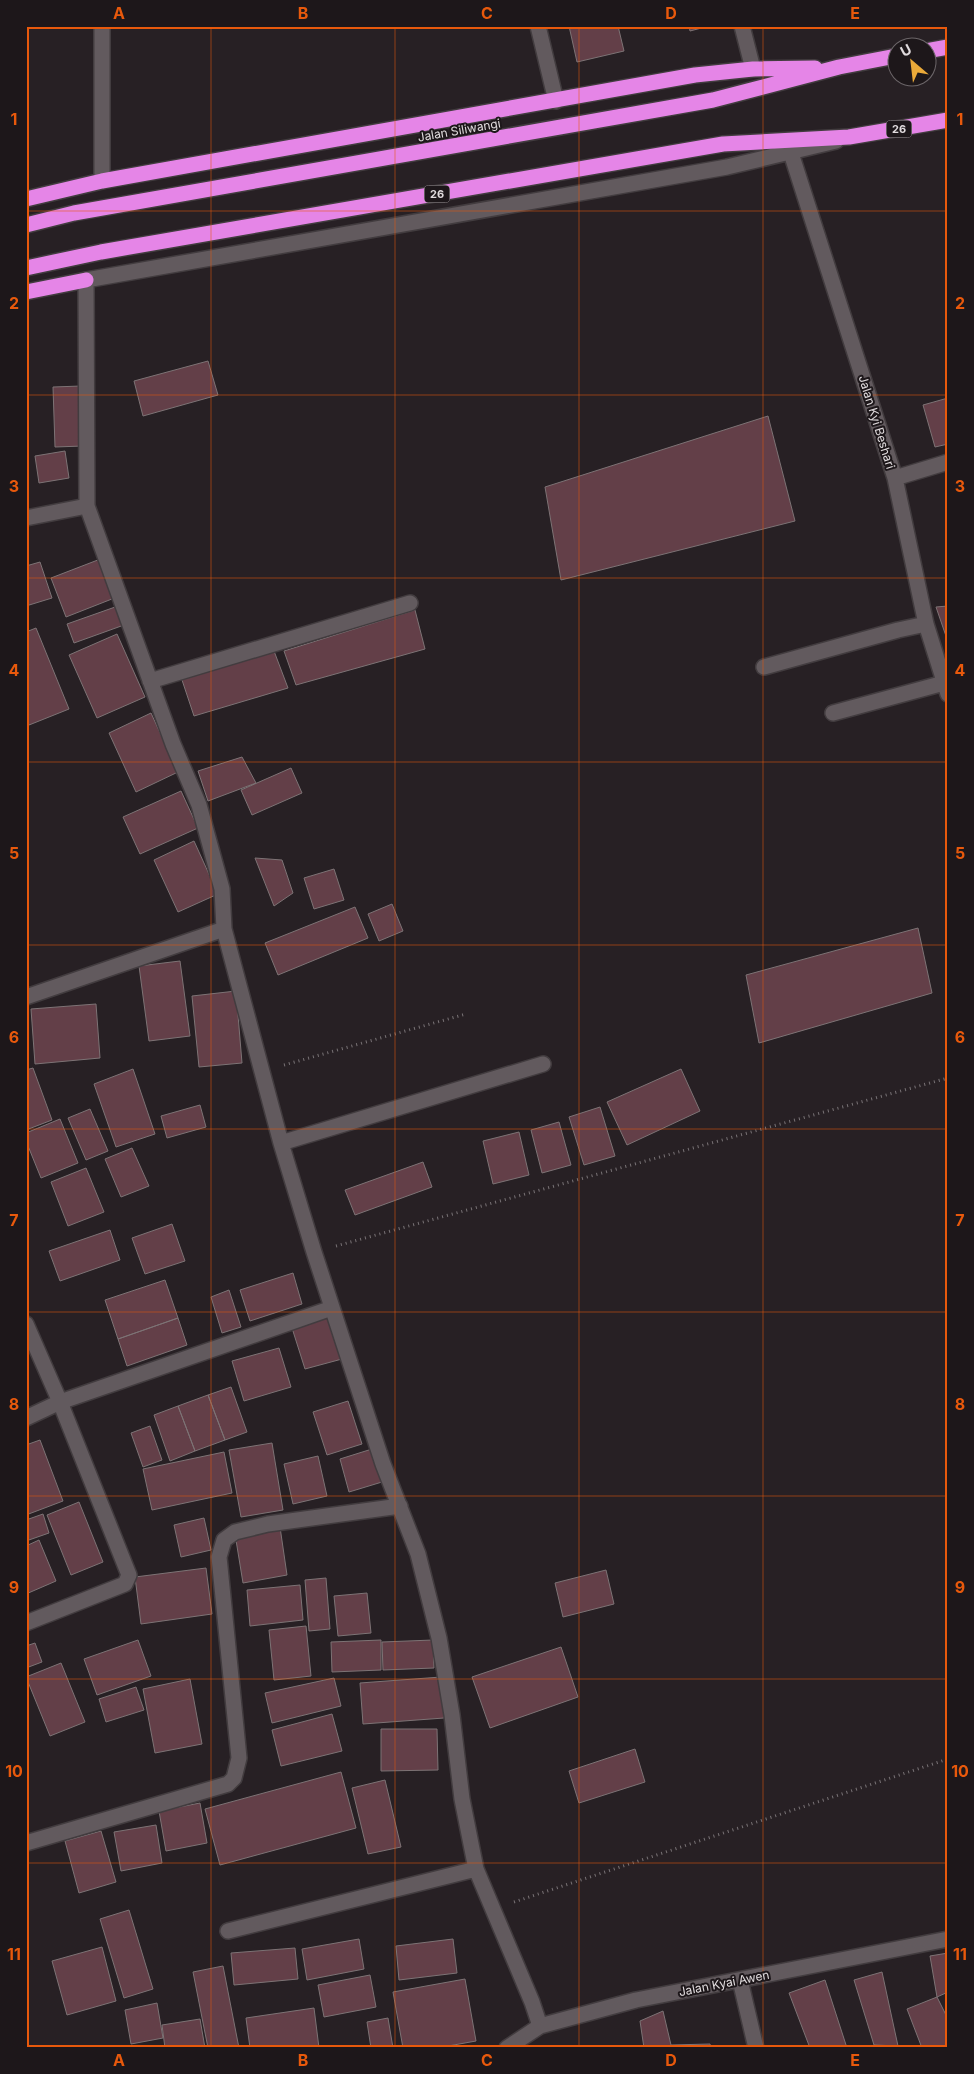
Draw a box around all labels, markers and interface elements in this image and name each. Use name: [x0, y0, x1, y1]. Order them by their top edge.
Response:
text: A: [113, 3, 125, 23]
text: B: [298, 3, 308, 23]
text: C: [481, 3, 493, 23]
text: D: [665, 3, 677, 23]
text: E: [850, 3, 860, 23]
north arrow: [886, 38, 936, 88]
text: U: [897, 40, 914, 60]
text: 1: [11, 109, 17, 129]
text: 1: [957, 109, 963, 129]
street label: Jalan Siliwangi: [416, 115, 502, 145]
road number: 26: [886, 120, 912, 138]
road number: 26: [424, 185, 450, 202]
text: 2: [9, 293, 19, 313]
text: 2: [955, 293, 965, 313]
street label: Jalan Kyi Beshari: [856, 373, 898, 471]
text: 3: [9, 476, 19, 496]
text: 3: [955, 476, 965, 496]
text: 4: [9, 660, 20, 680]
text: 4: [955, 660, 966, 680]
text: 5: [9, 843, 19, 863]
text: 5: [955, 843, 965, 863]
text: 6: [9, 1027, 19, 1047]
text: 6: [955, 1027, 965, 1047]
text: 7: [9, 1210, 19, 1230]
text: 7: [955, 1210, 965, 1230]
text: 8: [9, 1394, 19, 1414]
text: 8: [955, 1394, 965, 1414]
text: 9: [9, 1577, 19, 1597]
text: 9: [955, 1577, 965, 1597]
text: 10: [5, 1761, 23, 1781]
text: 10: [951, 1761, 969, 1781]
text: 11: [7, 1944, 21, 1964]
text: 11: [953, 1944, 967, 1964]
street label: Jalan Kyai Awen: [677, 1967, 771, 1999]
text: A: [113, 2050, 125, 2070]
text: B: [298, 2050, 308, 2070]
text: C: [481, 2050, 493, 2070]
text: D: [665, 2050, 677, 2070]
text: E: [850, 2050, 860, 2070]

